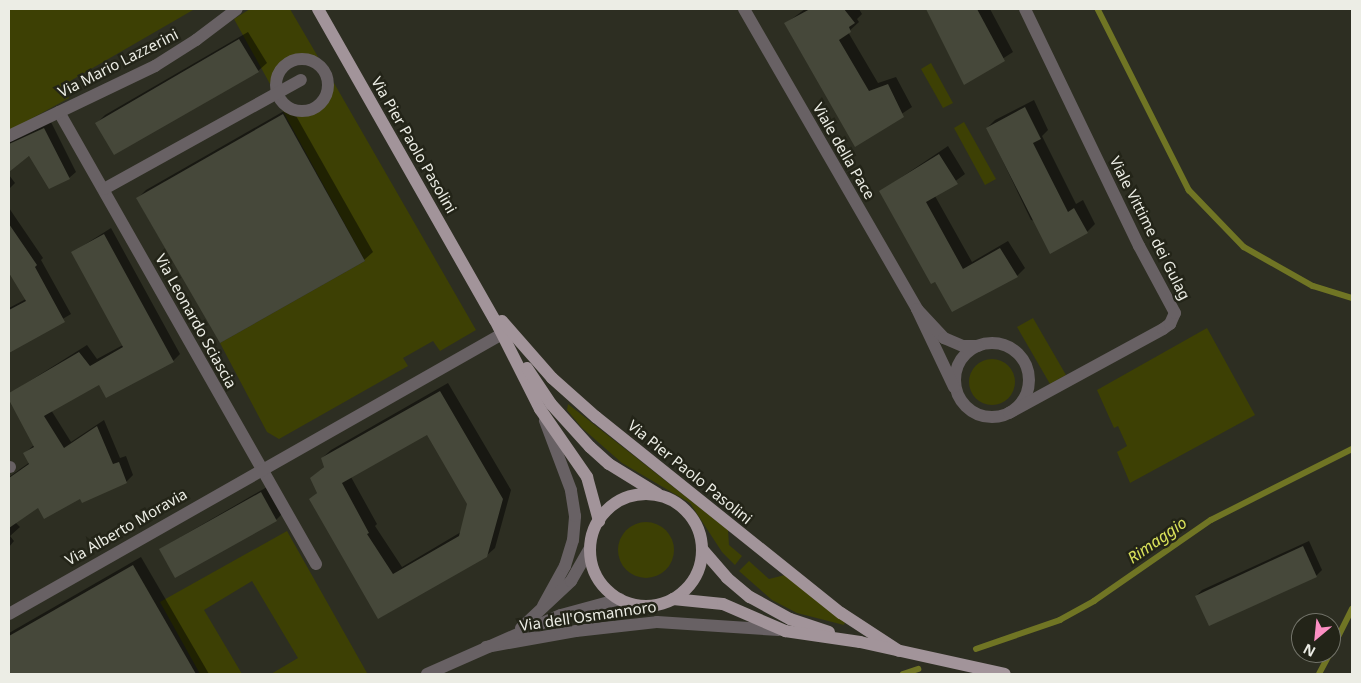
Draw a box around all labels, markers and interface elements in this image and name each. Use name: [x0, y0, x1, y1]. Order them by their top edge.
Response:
street label: Via Mario Lazzerini: [55, 25, 181, 101]
street label: Via Pier Paolo Pasolini: [368, 74, 460, 216]
street label: Viale della Pace: [809, 100, 879, 202]
street label: Viale Vittime dei Gulag: [1106, 153, 1194, 303]
street label: Via Leonardo Sciascia: [152, 251, 240, 391]
street label: Via Pier Paolo Pasolini: [624, 416, 756, 528]
street label: Via Alberto Moravia: [62, 485, 190, 569]
water label: Rimaggio: [1124, 513, 1190, 567]
street label: Via dell'Osmannoro: [518, 597, 658, 635]
north arrow: [1291, 613, 1341, 663]
text: N: [1300, 640, 1319, 662]

